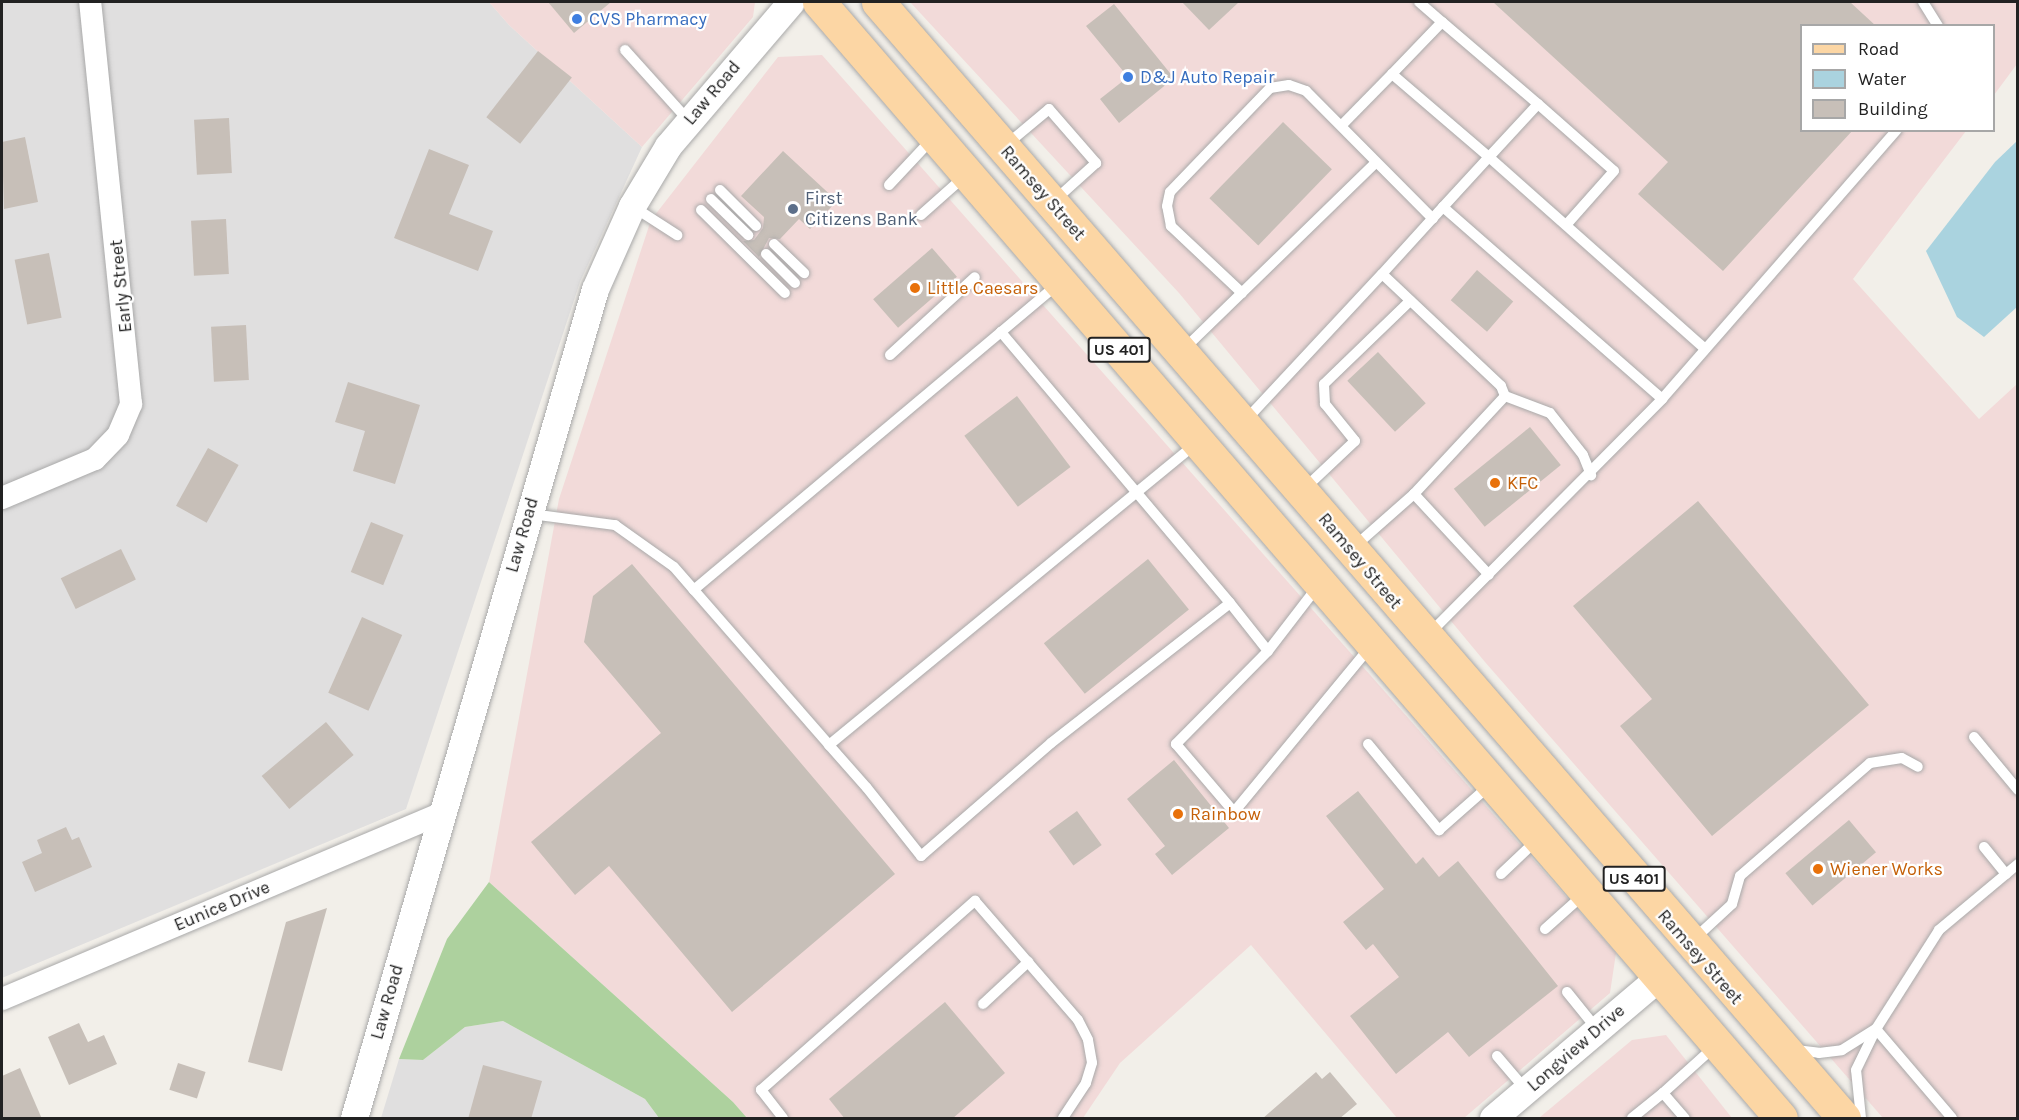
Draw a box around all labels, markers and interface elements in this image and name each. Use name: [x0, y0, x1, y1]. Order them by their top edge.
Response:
place label: CVS Pharmacy: [589, 8, 707, 30]
marker: CVS Pharmacy: [570, 12, 584, 26]
legend: [1800, 24, 1995, 132]
text: Road: [1858, 38, 1899, 60]
street label: Law Road: [679, 57, 745, 129]
place label: D&J Auto Repair: [1140, 66, 1275, 88]
text: Water: [1858, 68, 1906, 90]
marker: D&J Auto Repair: [1121, 70, 1135, 84]
text: Building: [1858, 98, 1928, 120]
street label: Ramsey Street: [996, 141, 1090, 245]
place label: First Citizens Bank: [805, 188, 918, 230]
marker: First Citizens Bank: [786, 202, 800, 216]
street label: Early Street: [105, 238, 137, 334]
place label: Little Caesars: [927, 277, 1038, 299]
marker: Little Caesars: [908, 281, 922, 295]
road number: US 401: [1088, 337, 1150, 363]
place label: KFC: [1507, 472, 1538, 494]
marker: KFC: [1488, 476, 1502, 490]
street label: Law Road: [501, 495, 543, 575]
street label: Ramsey Street: [1314, 509, 1406, 613]
place label: Rainbow: [1190, 803, 1261, 825]
marker: Rainbow: [1171, 807, 1185, 821]
place label: Wiener Works: [1830, 858, 1943, 880]
marker: Wiener Works: [1811, 862, 1825, 876]
road number: US 401: [1602, 866, 1666, 892]
street label: Eunice Drive: [171, 876, 273, 936]
street label: Ramsey Street: [1653, 905, 1747, 1009]
street label: Law Road: [366, 962, 408, 1042]
street label: Longview Drive: [1523, 1000, 1629, 1096]

